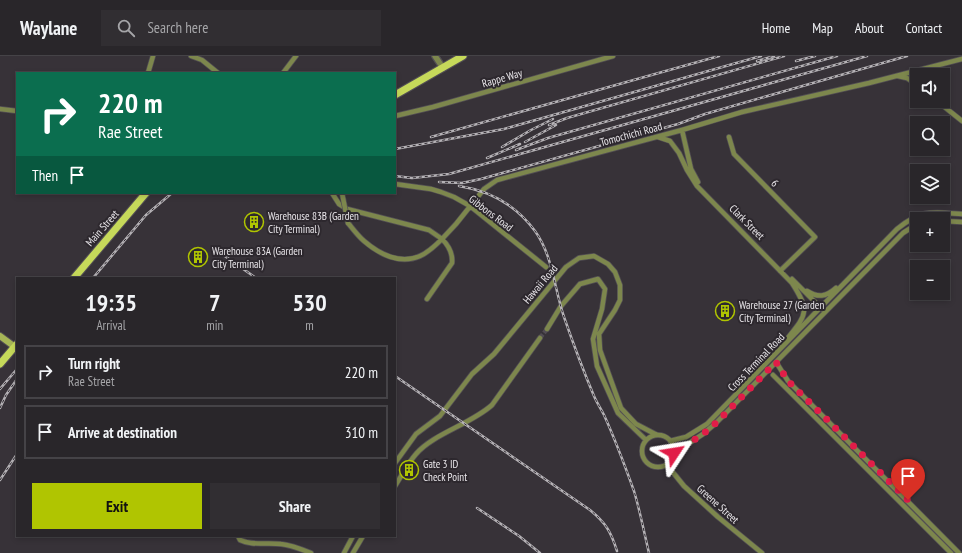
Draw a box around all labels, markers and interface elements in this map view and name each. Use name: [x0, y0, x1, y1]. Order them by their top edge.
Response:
search box: [101, 10, 381, 46]
text: Waylane: [20, 16, 77, 40]
icon: search: [115, 17, 137, 39]
text: Search here: [147, 18, 208, 37]
text: Home: [762, 19, 790, 37]
text: Map: [812, 19, 833, 37]
text: About: [855, 19, 884, 37]
text: Contact: [906, 19, 942, 37]
street label: Rappe Way: [480, 65, 525, 90]
map controls: [910, 68, 950, 300]
button: sound: [910, 68, 950, 108]
text: 220 m: [98, 84, 162, 121]
icon: right: [32, 88, 84, 140]
button: search: [910, 116, 950, 156]
street label: Tomochichi Road: [598, 119, 664, 149]
text: Rae Street: [98, 120, 162, 143]
icon: arrive: [66, 164, 88, 186]
button: layers: [910, 164, 950, 204]
text: Then: [32, 166, 58, 185]
street label: 6: [768, 176, 782, 190]
street label: Gibbons Road: [466, 192, 516, 234]
street label: Clark Street: [726, 201, 768, 243]
street label: Main Street: [82, 207, 122, 249]
place label: Warehouse 83B (Garden City Terminal): [268, 209, 359, 236]
building icon: Warehouse 83B (Garden City Terminal): [243, 211, 265, 233]
button: +: [910, 212, 950, 252]
place label: Warehouse 83A (Garden City Terminal): [212, 244, 303, 271]
building icon: Warehouse 83A (Garden City Terminal): [187, 246, 209, 268]
button: −: [910, 260, 950, 300]
street label: Hawaii Road: [520, 261, 561, 307]
text: 19:35: [85, 287, 137, 318]
text: 7: [209, 287, 220, 318]
text: 530: [292, 287, 327, 318]
place label: Warehouse 27 (Garden City Terminal): [739, 298, 824, 325]
building icon: Warehouse 27 (Garden City Terminal): [714, 300, 736, 322]
text: Arrival: [96, 317, 126, 334]
text: min: [206, 317, 223, 334]
text: m: [305, 317, 314, 334]
street label: Cross Terminal Road: [725, 330, 788, 394]
text: Turn right: [68, 354, 120, 373]
icon: right: [34, 361, 56, 383]
text: 220 m: [345, 363, 378, 382]
text: Rae Street: [68, 373, 114, 390]
icon: arrive: [34, 421, 56, 443]
text: Arrive at destination: [68, 423, 177, 442]
text: 310 m: [345, 423, 378, 442]
position arrow: [653, 432, 695, 474]
place label: Gate 3 ID Check Point: [423, 457, 467, 484]
building icon: Gate 3 ID Check Point: [398, 459, 420, 481]
pin: [891, 459, 925, 500]
icon: arrive: [897, 465, 919, 487]
street label: Greene Street: [694, 481, 742, 527]
button: Exit: [32, 483, 202, 529]
button: Share: [210, 483, 380, 529]

